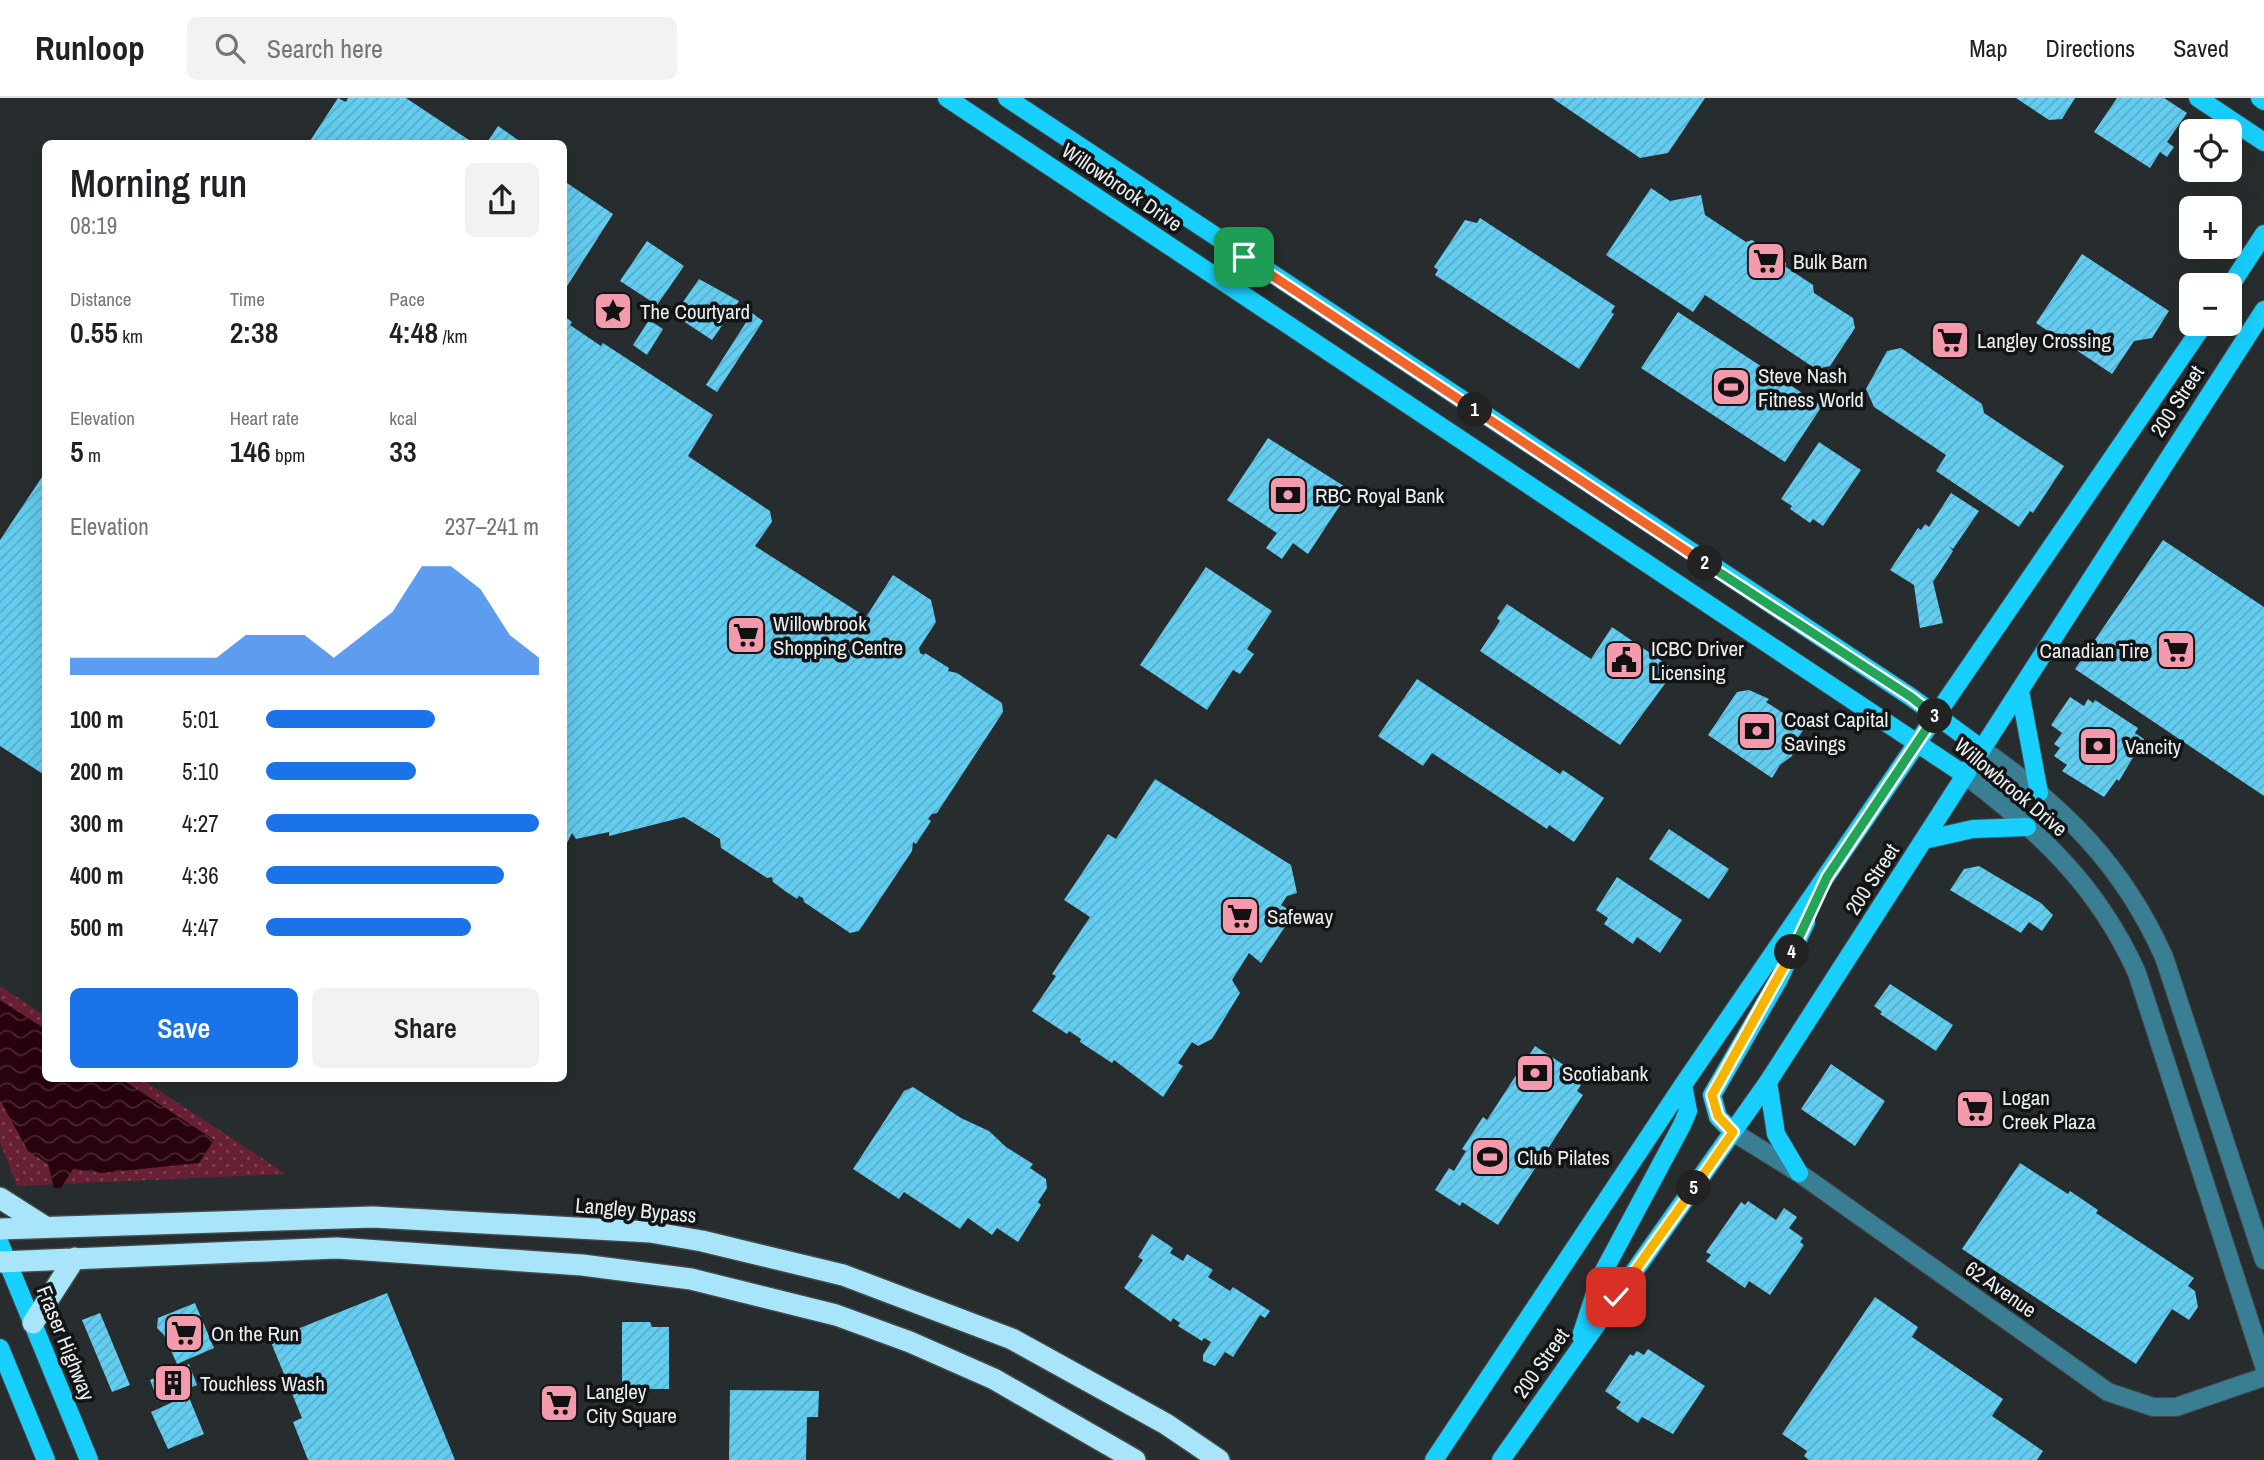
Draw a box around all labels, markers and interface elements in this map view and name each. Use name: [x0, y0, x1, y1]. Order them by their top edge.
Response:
search box: [187, 17, 677, 80]
text: Runloop: [35, 26, 145, 70]
icon: search: [211, 29, 249, 67]
text: Search here: [267, 31, 383, 66]
text: Map: [1969, 32, 2007, 64]
text: Directions: [2045, 32, 2135, 64]
text: Saved: [2173, 32, 2229, 64]
map controls: [2179, 119, 2242, 336]
button: locate: [2179, 119, 2242, 182]
street label: Willowbrook Drive: [1056, 136, 1188, 238]
text: Morning run: [70, 158, 247, 209]
button: share: [465, 163, 539, 237]
button: +: [2179, 196, 2242, 259]
text: 08:19: [70, 210, 117, 241]
pin: [1214, 227, 1274, 287]
icon: arrive: [1225, 238, 1263, 276]
supermarket icon: Bulk Barn: [1745, 240, 1787, 282]
place label: Bulk Barn: [1793, 247, 1868, 276]
button: −: [2179, 273, 2242, 336]
text: Distance: [70, 286, 131, 312]
text: Time: [230, 286, 265, 312]
text: Pace: [389, 286, 425, 312]
place icon: The Courtyard: [592, 290, 634, 332]
place label: The Courtyard: [640, 297, 750, 326]
text: 0.55: [70, 312, 118, 352]
text: 2:38: [230, 312, 278, 352]
text: 4:48: [389, 312, 438, 352]
supermarket icon: Langley Crossing: [1929, 319, 1971, 361]
text: km: [118, 323, 143, 349]
text: /km: [438, 323, 468, 349]
place label: Langley Crossing: [1977, 326, 2111, 355]
street label: 200 Street: [2143, 360, 2211, 442]
place label: Steve Nash Fitness World: [1758, 361, 1864, 414]
sports icon: Steve Nash Fitness World: [1710, 366, 1752, 408]
pin: 1: [1458, 392, 1492, 428]
text: 1: [1470, 396, 1479, 422]
text: Elevation: [70, 405, 135, 431]
text: Heart rate: [230, 405, 299, 431]
text: kcal: [389, 405, 417, 431]
text: 5: [70, 431, 84, 471]
text: 146: [230, 431, 271, 471]
text: 33: [389, 431, 417, 471]
text: m: [84, 442, 101, 468]
text: bpm: [271, 442, 305, 468]
bank icon: RBC Royal Bank: [1267, 474, 1309, 516]
place label: RBC Royal Bank: [1315, 481, 1445, 510]
text: Elevation: [70, 511, 149, 542]
text: 237–241 m: [445, 511, 539, 542]
pin: 2: [1688, 546, 1722, 580]
text: 2: [1700, 549, 1709, 575]
place label: Willowbrook Shopping Centre: [773, 609, 903, 662]
supermarket icon: Willowbrook Shopping Centre: [725, 614, 767, 656]
supermarket icon: Canadian Tire: [2155, 629, 2197, 671]
place label: ICBC Driver Licensing: [1651, 634, 1744, 687]
place label: Canadian Tire: [2040, 636, 2149, 665]
public building icon: ICBC Driver Licensing: [1603, 639, 1645, 681]
pin: 3: [1918, 698, 1952, 734]
text: 3: [1930, 702, 1939, 728]
text: 100 m: [70, 704, 123, 735]
text: 5:01: [182, 704, 219, 735]
place label: Coast Capital Savings: [1784, 705, 1888, 758]
bank icon: Coast Capital Savings: [1736, 710, 1778, 752]
bank icon: Vancity: [2077, 725, 2119, 767]
street label: Willowbrook Drive: [1948, 731, 2074, 843]
place label: Vancity: [2125, 732, 2182, 761]
text: 200 m: [70, 756, 123, 787]
text: 5:10: [182, 756, 219, 787]
text: 300 m: [70, 808, 123, 839]
text: 4:27: [182, 808, 219, 839]
street label: 200 Street: [1838, 838, 1906, 920]
text: 400 m: [70, 860, 123, 891]
text: 4:36: [182, 860, 219, 891]
supermarket icon: Safeway: [1219, 895, 1261, 937]
place label: Safeway: [1267, 902, 1333, 931]
text: 500 m: [70, 912, 123, 943]
text: 4:47: [182, 912, 219, 943]
pin: 4: [1774, 934, 1810, 970]
text: 4: [1787, 938, 1796, 964]
button: Save: [70, 988, 298, 1068]
button: Share: [312, 988, 539, 1068]
bank icon: Scotiabank: [1514, 1052, 1556, 1094]
place label: Scotiabank: [1562, 1059, 1649, 1088]
place label: Logan Creek Plaza: [2002, 1083, 2096, 1136]
supermarket icon: Logan Creek Plaza: [1954, 1088, 1996, 1130]
sports icon: Club Pilates: [1469, 1136, 1511, 1178]
place label: Club Pilates: [1517, 1143, 1610, 1172]
pin: 5: [1676, 1170, 1712, 1206]
text: 5: [1689, 1174, 1698, 1200]
street label: Langley Bypass: [574, 1190, 698, 1230]
street label: 62 Avenue: [1959, 1254, 2043, 1324]
pin: [1586, 1267, 1646, 1327]
icon: check: [1597, 1278, 1635, 1316]
street label: Fraser Highway: [30, 1281, 102, 1405]
supermarket icon: On the Run: [163, 1312, 205, 1354]
place label: On the Run: [211, 1319, 299, 1348]
street label: 200 Street: [1506, 1322, 1576, 1404]
building icon: Touchless Wash: [152, 1362, 194, 1404]
place label: Touchless Wash: [200, 1369, 325, 1398]
place label: Langley City Square: [586, 1377, 677, 1430]
supermarket icon: Langley City Square: [538, 1382, 580, 1424]

